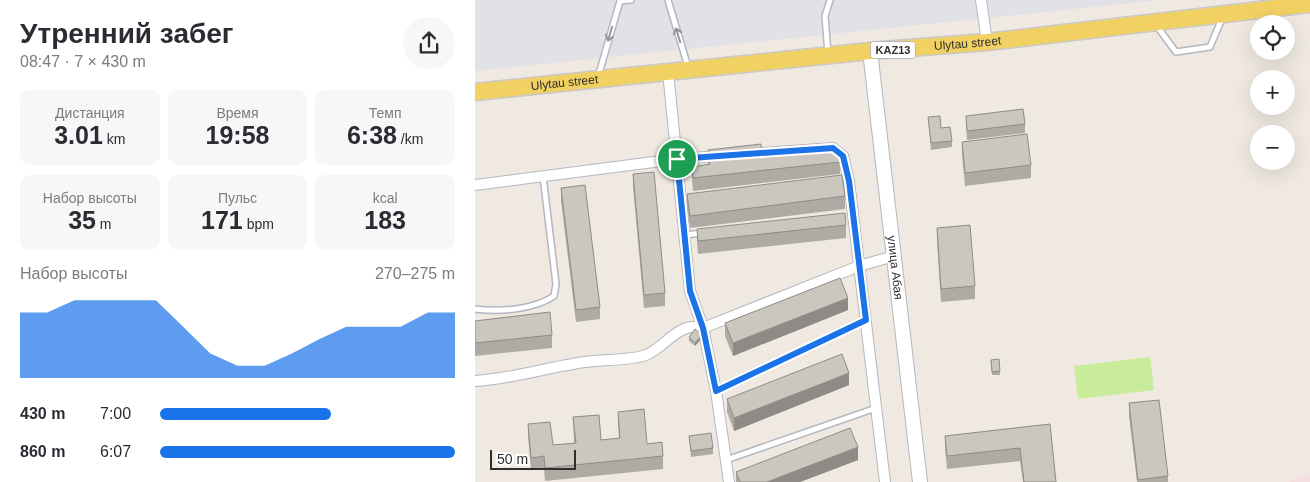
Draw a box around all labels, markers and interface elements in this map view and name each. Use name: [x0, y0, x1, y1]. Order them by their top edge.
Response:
map controls: [1250, 15, 1295, 170]
button: locate: [1250, 15, 1295, 60]
button: share: [403, 17, 455, 69]
text: Утренний забег: [20, 18, 234, 49]
one-way arrow: [605, 26, 615, 42]
one-way arrow: [673, 27, 683, 43]
street label: Ulytau street: [933, 33, 1003, 53]
road number: KAZ13: [871, 42, 915, 58]
text: 08:47 · 7 × 430 m: [20, 53, 146, 70]
button: +: [1250, 70, 1295, 115]
street label: Ulytau street: [530, 72, 599, 93]
text: Дистанция: [55, 105, 125, 121]
text: Время: [216, 105, 259, 121]
text: Темп: [369, 105, 402, 121]
text: 3.01: [54, 121, 103, 149]
text: 19:58: [206, 121, 269, 149]
text: 6:38: [347, 121, 397, 149]
button: −: [1250, 125, 1295, 170]
text: km: [103, 131, 125, 147]
text: /km: [397, 131, 423, 147]
pin: [656, 138, 698, 180]
icon: arrive: [663, 145, 691, 173]
text: Набор высоты: [43, 190, 137, 206]
text: Пульс: [218, 190, 257, 206]
text: kcal: [373, 190, 398, 206]
text: 35: [68, 206, 96, 234]
text: 171: [201, 206, 243, 234]
text: 183: [364, 206, 406, 234]
text: m: [96, 216, 112, 232]
text: bpm: [243, 216, 274, 232]
street label: улица Абая: [884, 235, 906, 300]
text: Набор высоты: [20, 265, 127, 282]
text: 270–275 m: [375, 265, 455, 282]
text: 430 m: [20, 405, 65, 422]
text: 7:00: [100, 405, 131, 422]
text: 860 m: [20, 443, 65, 460]
text: 6:07: [100, 443, 131, 460]
scale bar: [490, 447, 576, 470]
text: 50 m: [497, 451, 528, 467]

